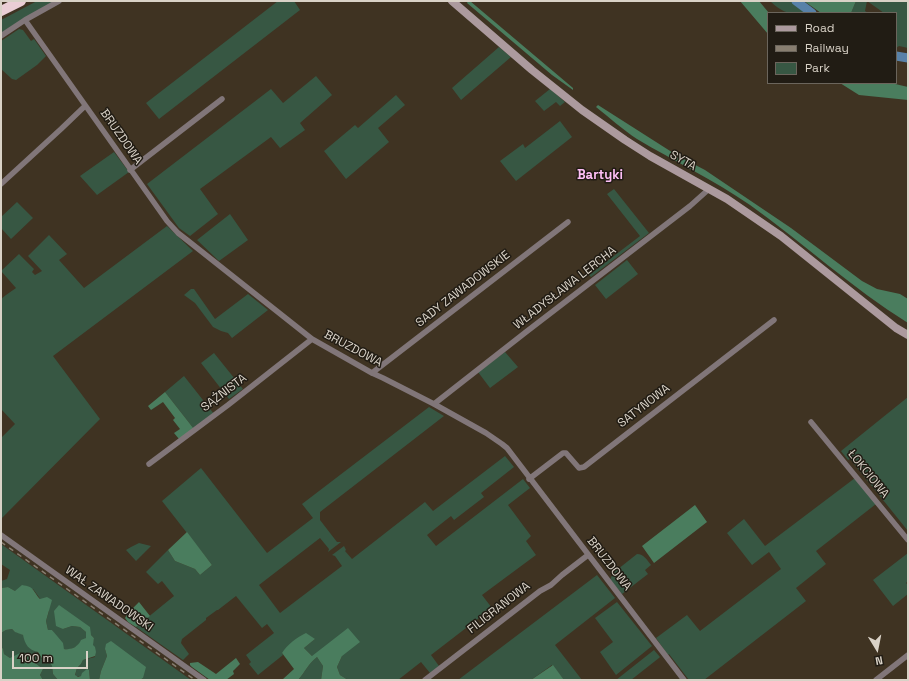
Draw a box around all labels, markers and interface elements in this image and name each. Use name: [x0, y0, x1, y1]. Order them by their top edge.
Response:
legend: [767, 12, 897, 84]
text: Road: [805, 20, 834, 36]
text: Railway: [805, 40, 849, 56]
text: Park: [805, 60, 830, 76]
street label: BRUZDOWA: [97, 107, 145, 167]
street label: SYTA: [667, 148, 699, 174]
district label: Bartyki: [577, 167, 623, 183]
street label: WŁADYSŁAWA LERCHA: [511, 243, 619, 333]
street label: SADY ZAWADOWSKIE: [413, 248, 513, 330]
street label: BRUZDOWA: [321, 328, 385, 370]
street label: SĄŻNISTA: [198, 371, 250, 415]
street label: SATYNOWA: [615, 381, 673, 431]
street label: ŁOKCIOWA: [844, 447, 892, 501]
street label: BRUZDOWA: [584, 534, 634, 594]
street label: WAŁ ZAWADOWSKI: [62, 563, 156, 635]
street label: FILIGRANOWA: [465, 579, 533, 637]
north arrow: [857, 629, 897, 669]
scale bar: [14, 643, 90, 669]
text: 100 m: [19, 650, 53, 666]
text: N: [874, 653, 884, 668]

